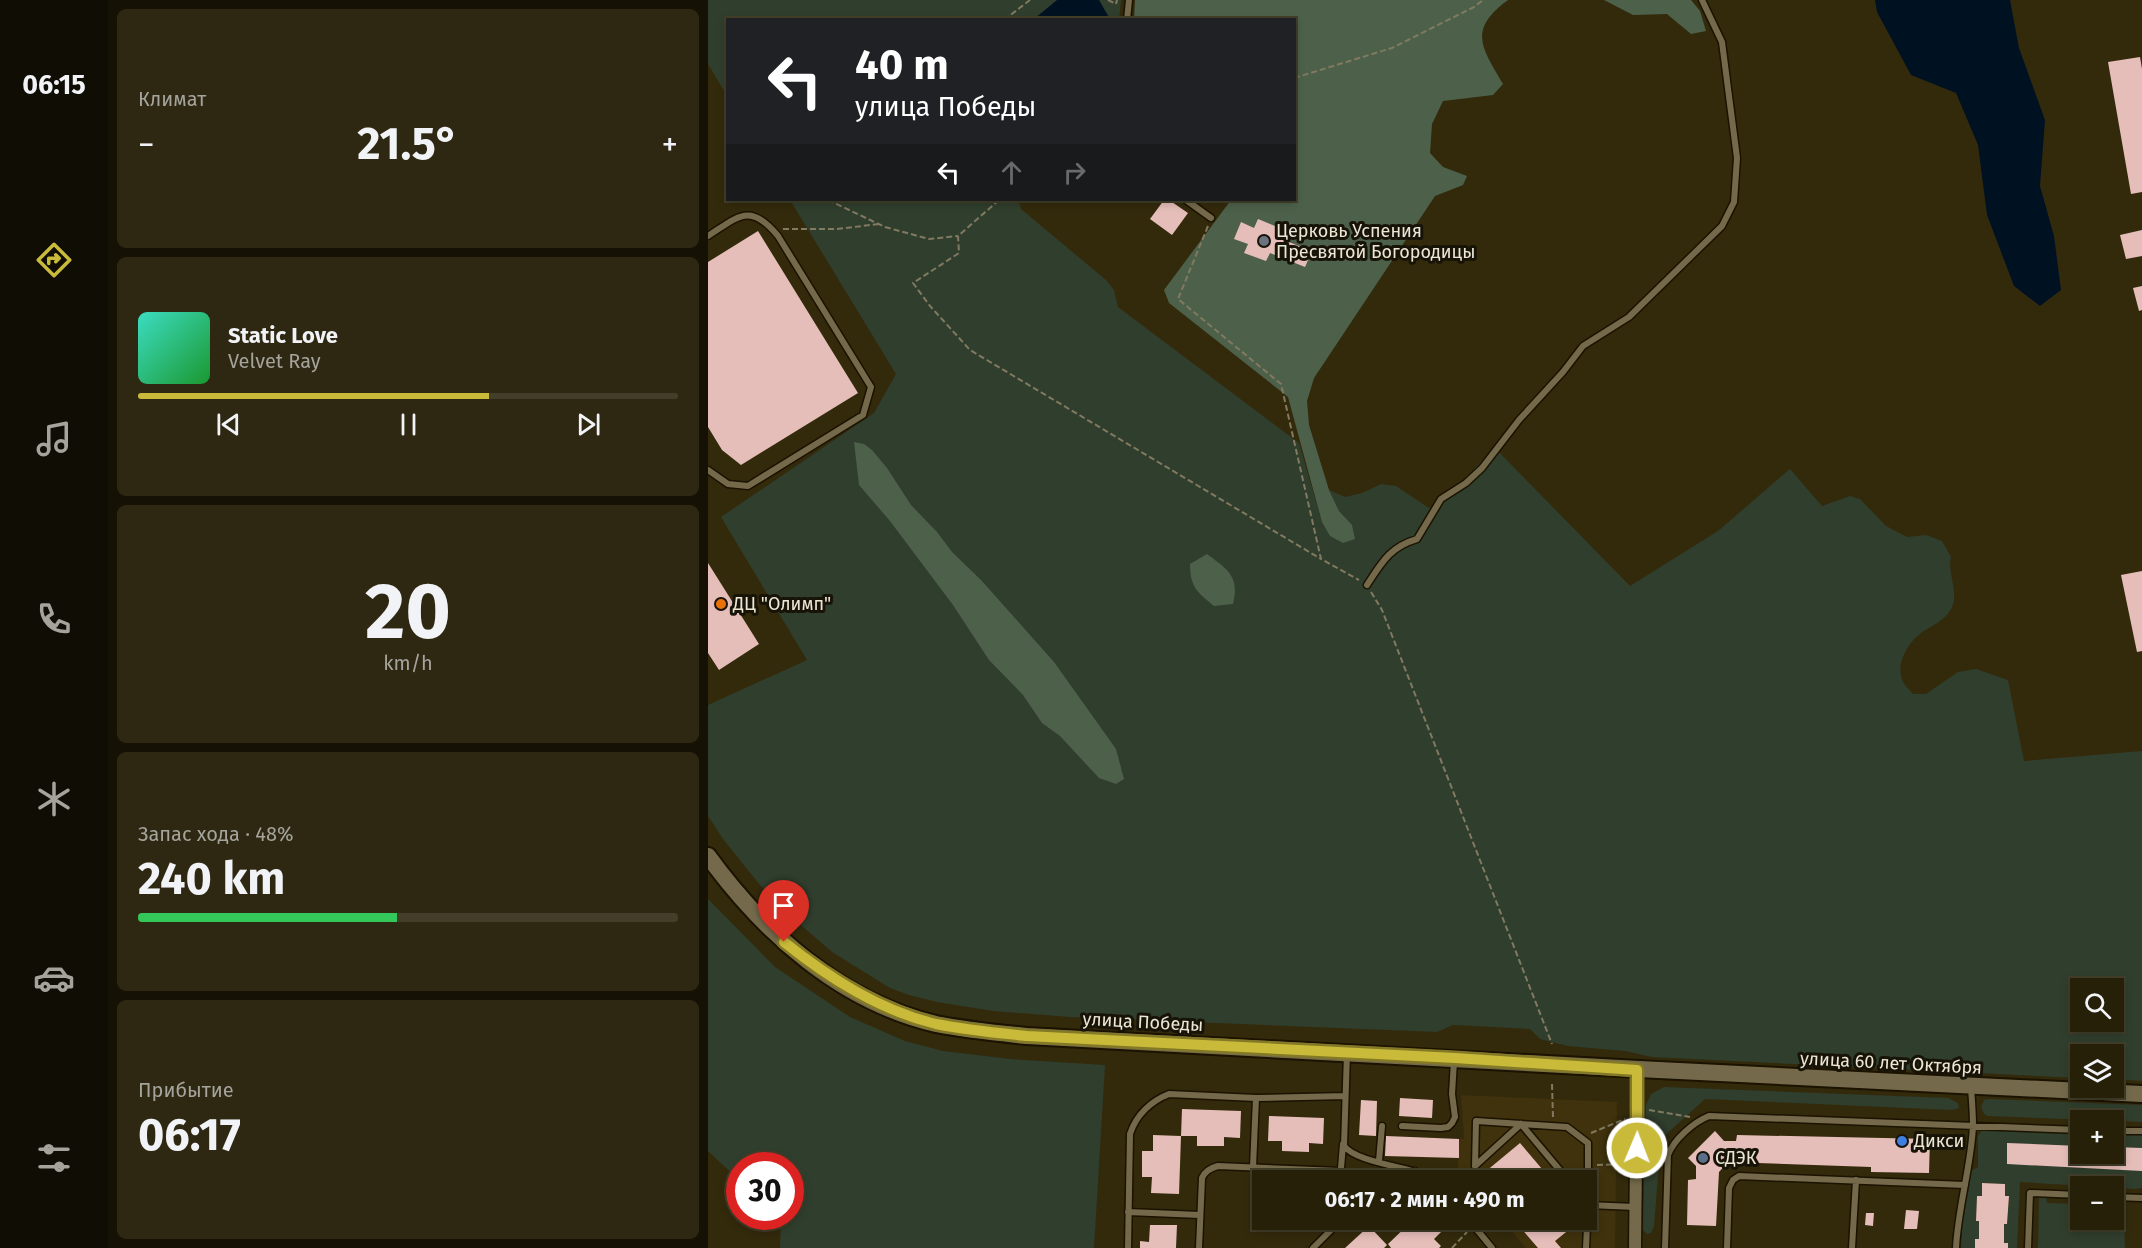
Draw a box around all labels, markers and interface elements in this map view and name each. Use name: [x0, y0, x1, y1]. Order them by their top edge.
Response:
text: 40 m: [855, 40, 949, 90]
icon: left: [756, 42, 834, 120]
text: 06:15: [22, 69, 86, 101]
text: Климат: [138, 87, 206, 111]
text: улица Победы: [855, 91, 1036, 123]
text: 21.5°: [357, 117, 459, 171]
text: −: [138, 125, 155, 165]
text: +: [662, 125, 678, 165]
icon: left: [932, 156, 965, 189]
icon: ahead: [995, 156, 1028, 189]
icon: right: [1058, 156, 1091, 189]
place label: Церковь Успения Пресвятой Богородицы: [1276, 220, 1475, 263]
marker: Церковь Успения Пресвятой Богородицы: [1257, 234, 1271, 248]
icon: directions: [33, 239, 75, 281]
text: Static Love: [228, 322, 338, 349]
text: Velvet Ray: [228, 349, 321, 373]
icon: previous: [212, 408, 245, 441]
icon: pause: [392, 408, 425, 441]
icon: next: [572, 408, 605, 441]
icon: music: [33, 418, 75, 460]
text: 20: [365, 565, 451, 659]
place label: ДЦ "Олимп": [732, 593, 831, 615]
marker: ДЦ "Олимп": [714, 597, 728, 611]
icon: phone: [33, 598, 75, 640]
text: km/h: [383, 651, 433, 675]
icon: climate: [33, 778, 75, 820]
text: Запас хода · 48%: [138, 822, 293, 846]
text: 240 km: [138, 852, 285, 906]
pin: [758, 880, 809, 942]
icon: arrive: [767, 889, 800, 922]
icon: car: [33, 957, 75, 999]
map controls: [2070, 978, 2124, 1230]
button: search: [2070, 978, 2124, 1032]
street label: улица Победы: [1082, 1008, 1204, 1036]
button: layers: [2070, 1044, 2124, 1098]
street label: улица 60 лет Октября: [1799, 1047, 1983, 1079]
text: Прибытие: [138, 1078, 234, 1102]
text: 06:17: [138, 1108, 241, 1162]
button: +: [2070, 1110, 2124, 1164]
position arrow: [1605, 1116, 1669, 1180]
place label: Дикси: [1913, 1130, 1964, 1152]
marker: Дикси: [1895, 1134, 1909, 1148]
icon: filters: [33, 1137, 75, 1179]
place label: СДЭК: [1715, 1147, 1757, 1169]
marker: СДЭК: [1696, 1151, 1710, 1165]
speed limit sign: 30: [726, 1152, 804, 1230]
button: −: [2070, 1176, 2124, 1230]
text: 06:17 · 2 мин · 490 m: [1325, 1186, 1524, 1213]

